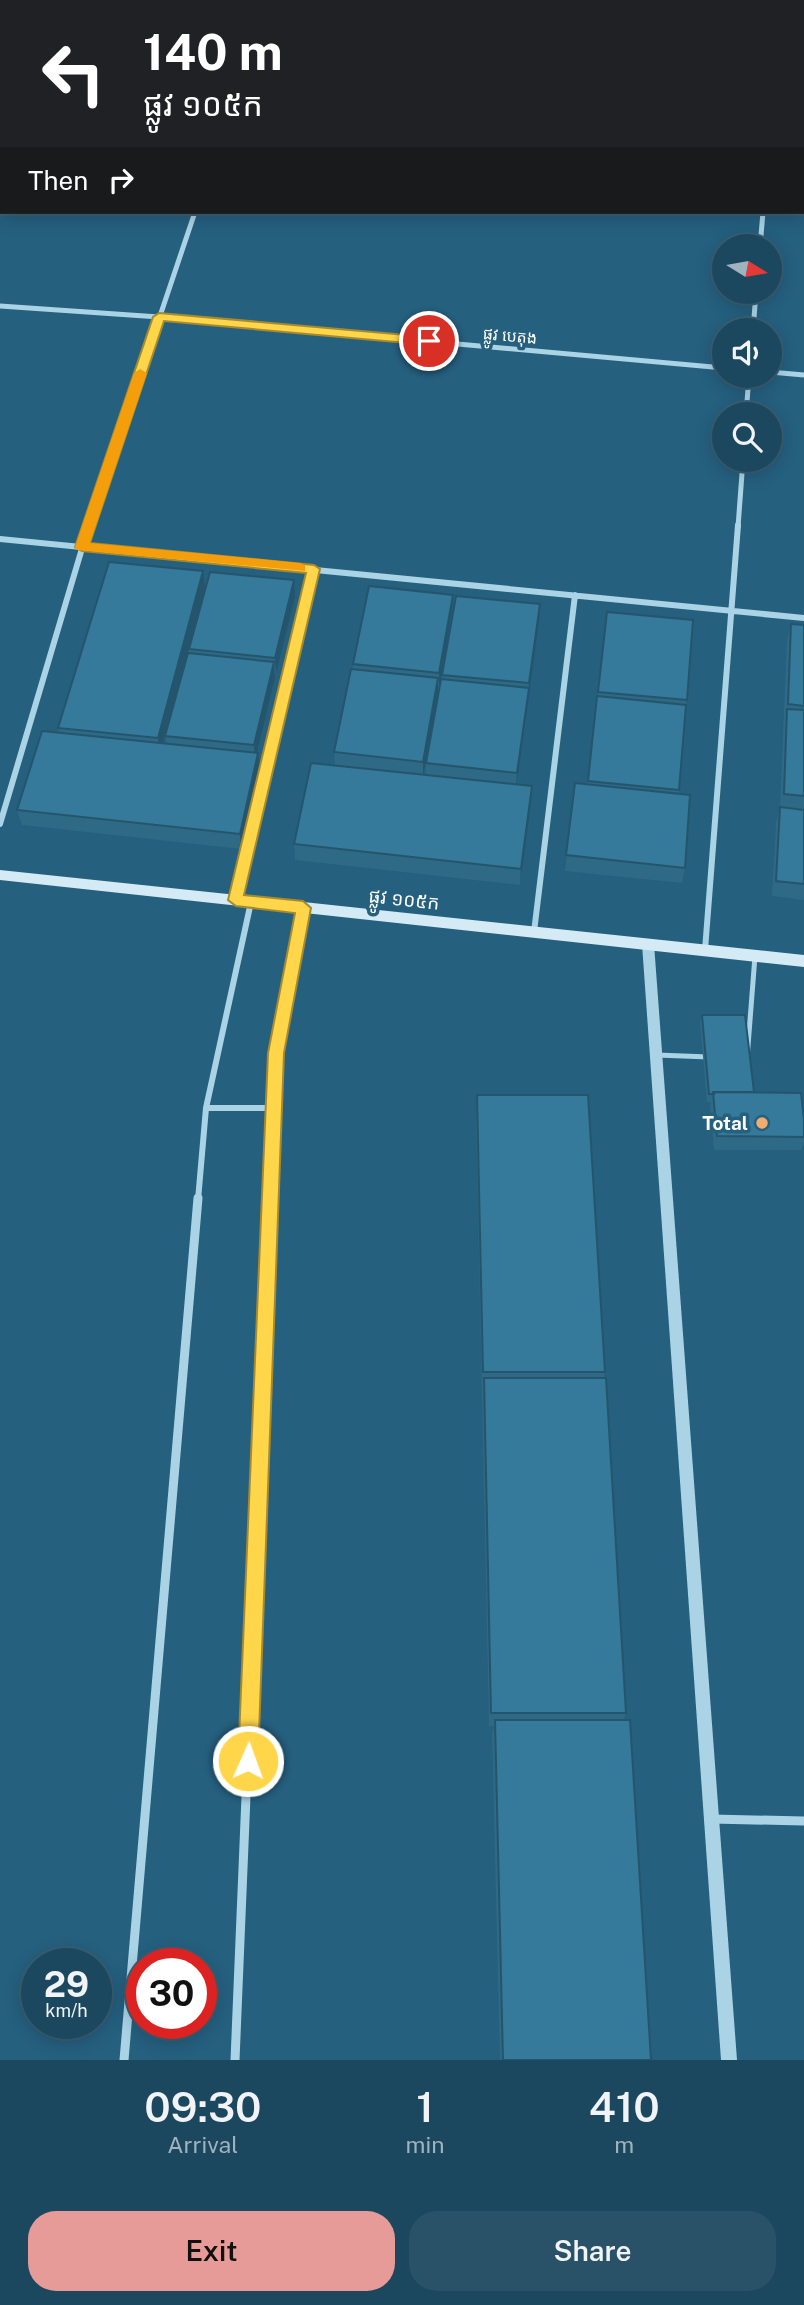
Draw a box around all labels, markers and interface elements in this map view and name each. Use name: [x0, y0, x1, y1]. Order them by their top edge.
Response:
text: 140 m: [143, 23, 283, 81]
icon: left: [28, 28, 119, 119]
text: ផ្លូវ ១០៥ក: [143, 86, 263, 123]
icon: right: [102, 161, 140, 199]
text: Then: [28, 165, 88, 196]
north arrow: [712, 234, 782, 304]
map controls: [712, 234, 782, 472]
pin: [399, 311, 459, 371]
button: sound: [712, 318, 782, 388]
icon: arrive: [410, 322, 448, 360]
street label: ផ្លូវ បេតុង: [482, 324, 538, 353]
button: search: [712, 402, 782, 472]
street label: ផ្លូវ ១០៥ក: [367, 884, 441, 920]
place label: Total: [702, 1112, 748, 1134]
marker: Total: [754, 1115, 770, 1131]
position arrow: [211, 1724, 285, 1798]
speed limit sign: 30: [126, 1948, 217, 2039]
text: 29: [44, 1964, 89, 2005]
text: km/h: [45, 2000, 88, 2021]
text: 09:30: [144, 2082, 261, 2131]
text: 1: [416, 2082, 434, 2131]
text: 410: [589, 2082, 660, 2131]
text: Arrival: [167, 2131, 238, 2158]
text: min: [406, 2131, 445, 2158]
text: m: [614, 2131, 634, 2158]
button: Exit: [28, 2211, 395, 2291]
button: Share: [409, 2211, 776, 2291]

